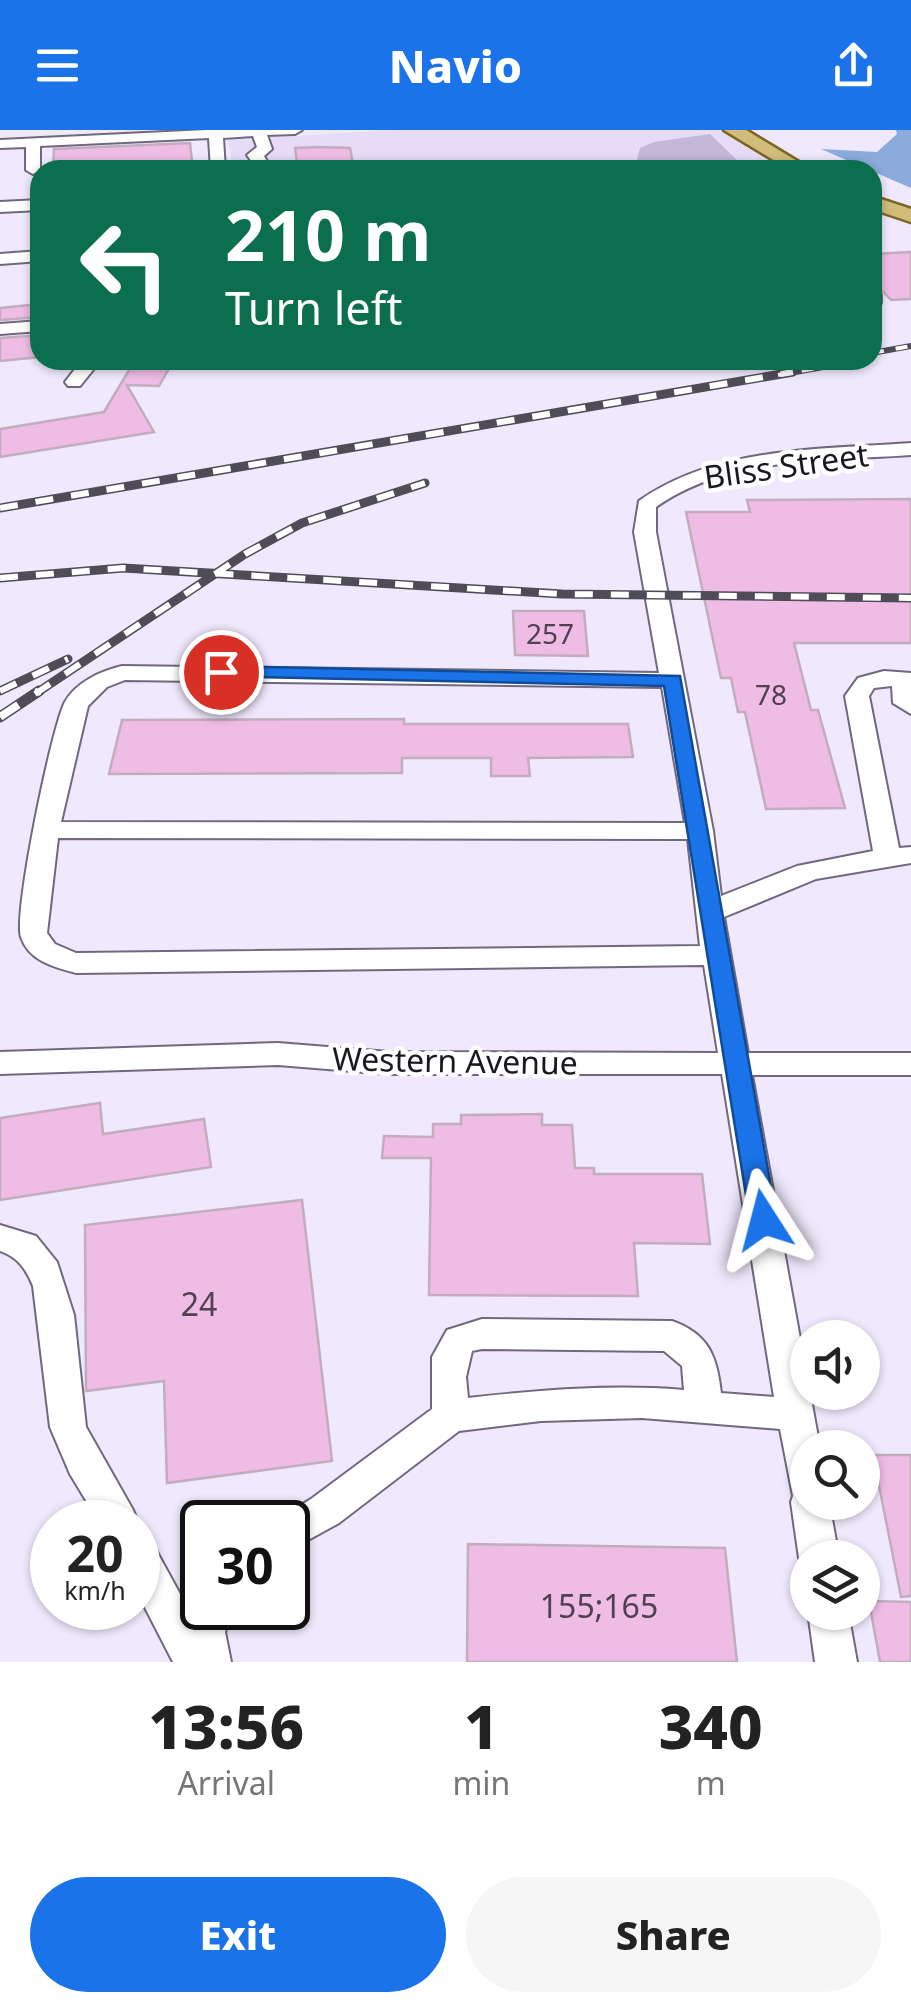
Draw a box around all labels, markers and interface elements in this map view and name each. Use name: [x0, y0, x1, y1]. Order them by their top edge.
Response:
text: Navio: [389, 35, 522, 96]
icon: menu: [30, 38, 85, 93]
icon: share: [826, 38, 881, 93]
text: 210 m: [225, 186, 432, 282]
icon: left: [60, 200, 190, 330]
text: Turn left: [225, 277, 402, 338]
street label: Bliss Street: [701, 432, 871, 498]
house number: 257: [526, 614, 574, 652]
pin: [179, 630, 264, 715]
icon: arrive: [194, 645, 249, 700]
house number: 78: [755, 675, 787, 713]
street label: Western Avenue: [332, 1036, 578, 1084]
position arrow: [712, 1168, 816, 1272]
house number: 24: [181, 1282, 217, 1325]
map controls: [790, 1320, 880, 1630]
button: sound: [790, 1320, 880, 1410]
button: search: [790, 1430, 880, 1520]
speed limit sign: 30: [180, 1500, 310, 1630]
text: 20: [66, 1519, 124, 1587]
button: layers: [790, 1540, 880, 1630]
text: km/h: [64, 1573, 126, 1607]
house number: 155;165: [540, 1584, 658, 1627]
text: 13:56: [148, 1685, 304, 1767]
text: 1: [464, 1685, 499, 1767]
text: 340: [659, 1685, 763, 1767]
text: Arrival: [177, 1761, 275, 1804]
text: min: [452, 1761, 510, 1804]
text: m: [696, 1761, 726, 1804]
button: Exit: [30, 1877, 446, 1992]
button: Share: [466, 1877, 881, 1992]

